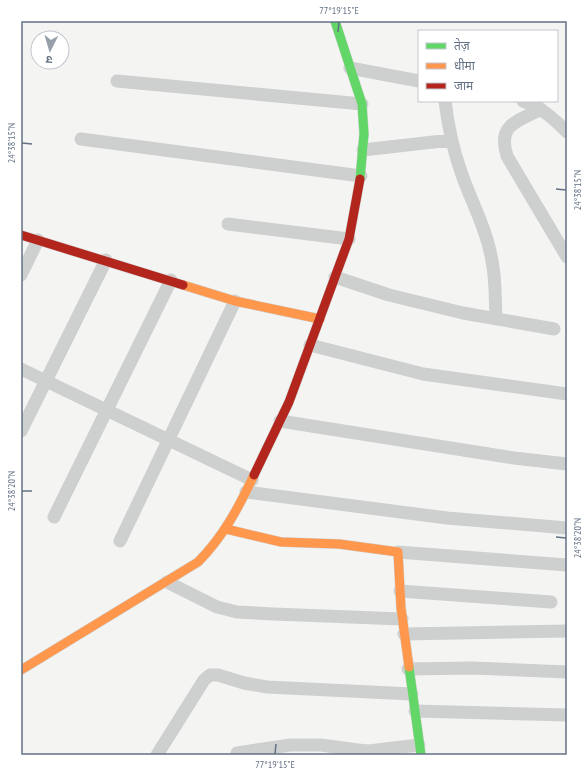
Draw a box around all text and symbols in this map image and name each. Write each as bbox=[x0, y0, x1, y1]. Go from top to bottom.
text: 77°19'15"E bbox=[319, 4, 359, 17]
north arrow bbox=[30, 30, 70, 70]
legend bbox=[418, 30, 558, 102]
text: तेज़ bbox=[454, 38, 471, 53]
text: उ bbox=[45, 53, 53, 67]
text: धीमा bbox=[454, 58, 476, 73]
text: जाम bbox=[454, 78, 474, 93]
text: 24°38'15"N bbox=[5, 123, 18, 163]
text: 24°38'15"N bbox=[571, 170, 584, 210]
text: 24°38'20"N bbox=[5, 471, 18, 511]
text: 24°38'20"N bbox=[571, 518, 584, 558]
text: 77°19'15"E bbox=[255, 758, 295, 771]

